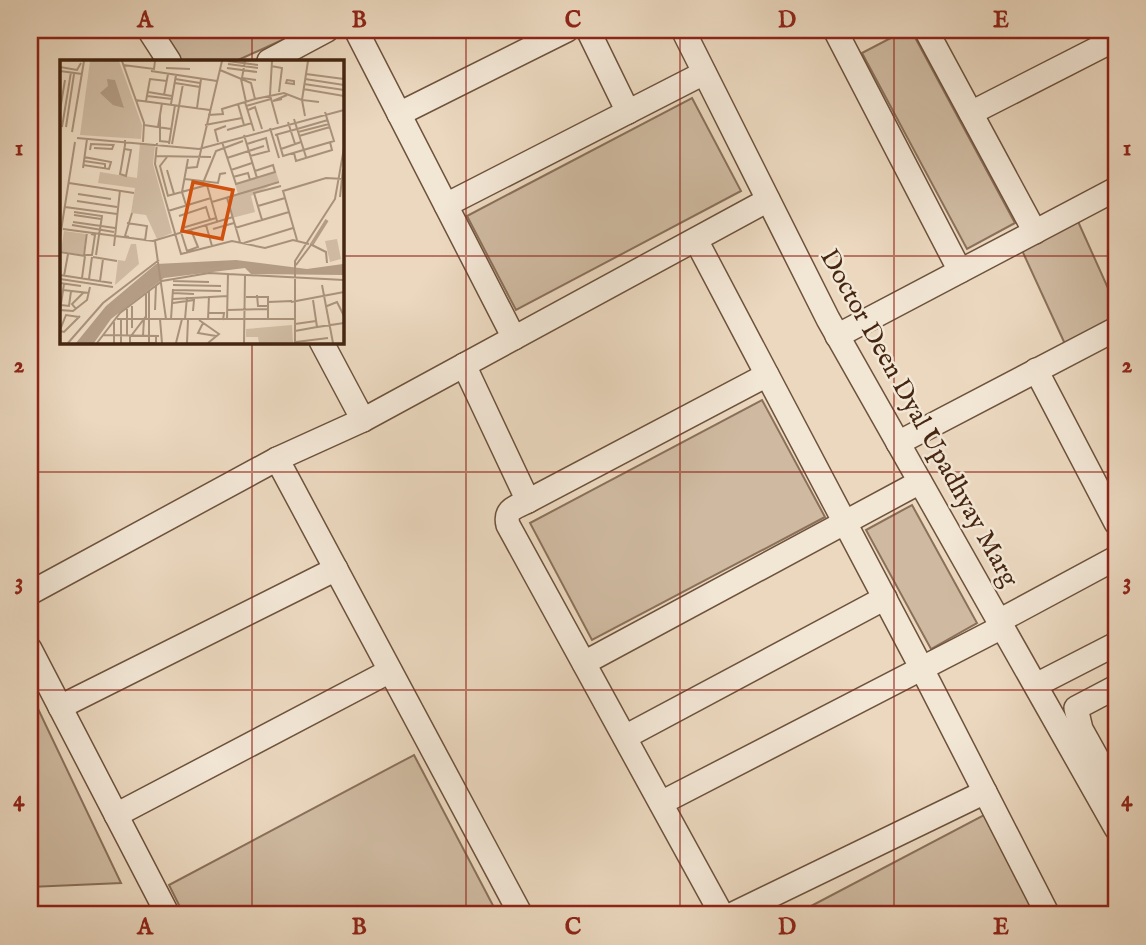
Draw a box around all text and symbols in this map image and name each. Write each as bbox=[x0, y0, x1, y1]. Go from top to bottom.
text: A bbox=[136, 6, 154, 35]
text: B bbox=[351, 6, 367, 35]
text: C bbox=[565, 6, 582, 35]
text: D bbox=[778, 6, 796, 35]
text: E bbox=[993, 6, 1009, 35]
inset map bbox=[60, 60, 343, 343]
text: 1 bbox=[15, 134, 23, 163]
text: 1 bbox=[1123, 134, 1131, 163]
street label: Doctor Deen Dyal Upadhyay Marg bbox=[812, 243, 1026, 594]
text: 2 bbox=[14, 351, 25, 380]
text: 2 bbox=[1122, 351, 1133, 380]
text: 3 bbox=[15, 568, 23, 597]
text: 3 bbox=[1123, 568, 1131, 597]
text: 4 bbox=[13, 785, 25, 814]
text: 4 bbox=[1121, 785, 1133, 814]
text: A bbox=[136, 913, 154, 942]
text: B bbox=[351, 913, 367, 942]
text: C bbox=[565, 913, 582, 942]
text: D bbox=[778, 913, 796, 942]
text: E bbox=[993, 913, 1009, 942]

